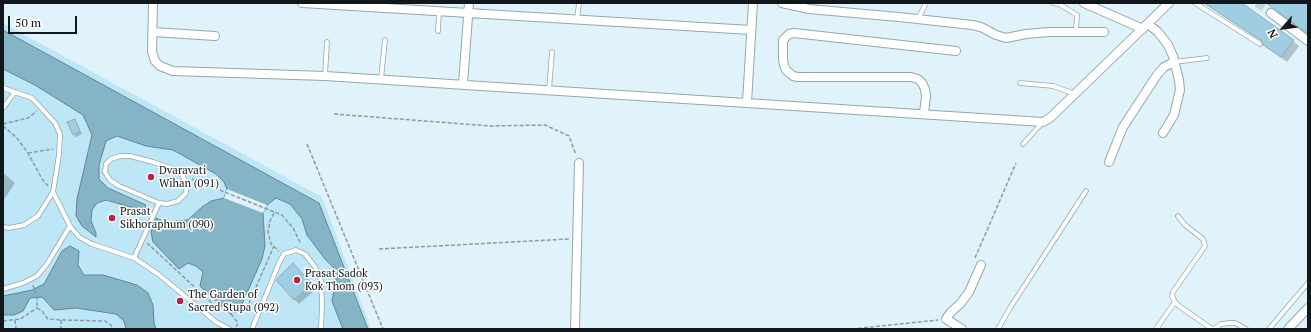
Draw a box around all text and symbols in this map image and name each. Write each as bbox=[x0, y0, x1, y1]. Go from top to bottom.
scale bar bbox=[10, 8, 79, 34]
north arrow bbox=[1263, 8, 1303, 48]
text: 50 m bbox=[15, 15, 41, 30]
text: N bbox=[1264, 27, 1281, 41]
place label: Dvaravati Wihan (091) bbox=[159, 164, 219, 190]
marker: Dvaravati Wihan (091) bbox=[146, 172, 156, 182]
place label: Prasat Sikhoraphum (090) bbox=[120, 205, 213, 231]
marker: Prasat Sikhoraphum (090) bbox=[107, 213, 117, 223]
place label: Prasat Sadok Kok Thom (093) bbox=[305, 267, 383, 293]
marker: Prasat Sadok Kok Thom (093) bbox=[292, 275, 302, 285]
place label: The Garden of Sacred Stupa (092) bbox=[188, 288, 279, 314]
marker: The Garden of Sacred Stupa (092) bbox=[175, 296, 185, 306]

